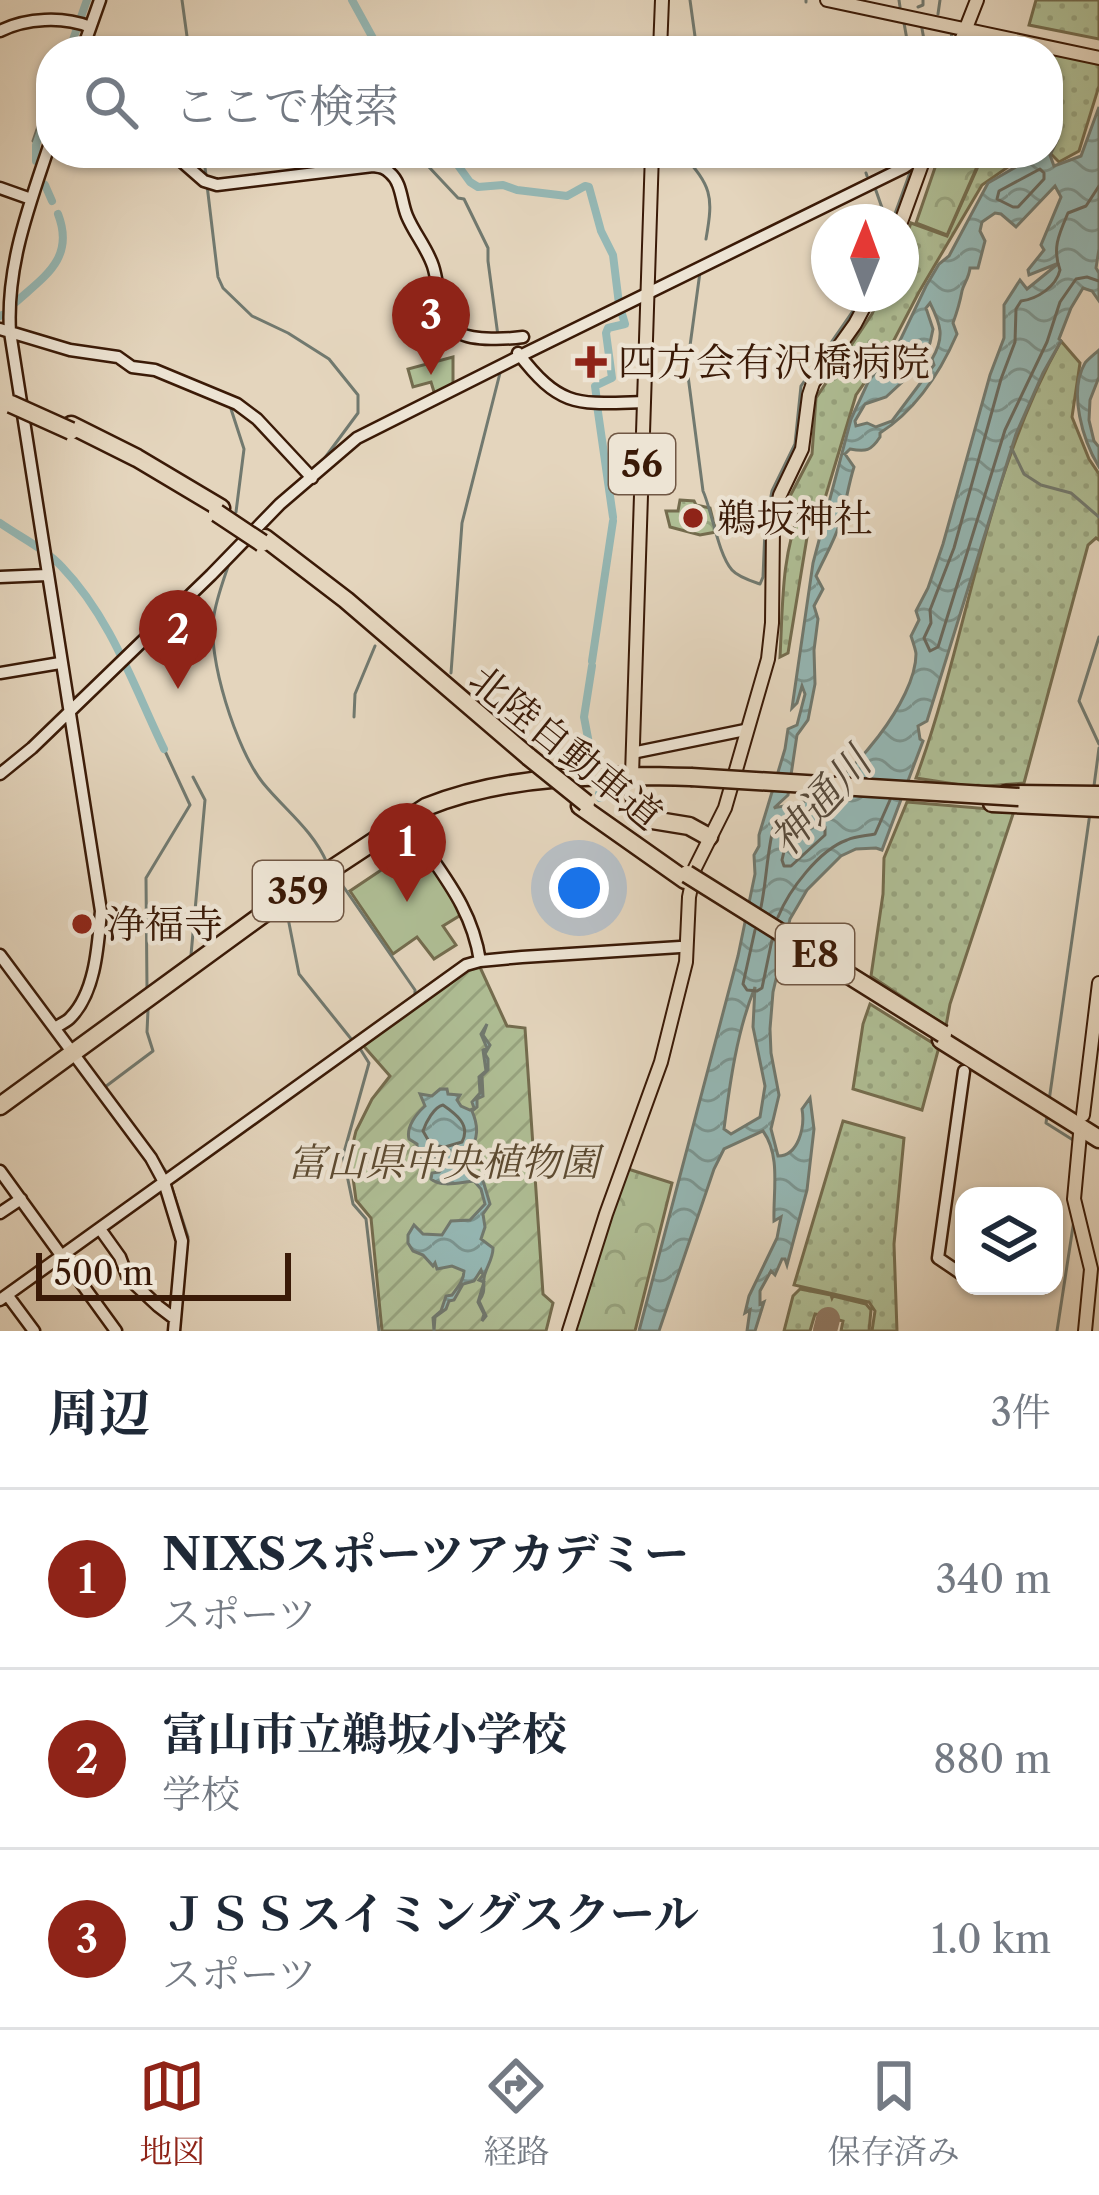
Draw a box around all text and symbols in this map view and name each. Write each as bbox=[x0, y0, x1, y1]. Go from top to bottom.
search box bbox=[36, 36, 1063, 168]
icon: search bbox=[78, 69, 144, 135]
text: ここで検索 bbox=[174, 78, 399, 134]
north arrow bbox=[811, 204, 919, 312]
pin: 3 bbox=[392, 276, 470, 375]
place label: 四方会有沢橋病院 bbox=[618, 338, 930, 386]
marker: 四方会有沢橋病院 bbox=[575, 346, 607, 378]
road number: 56 bbox=[609, 434, 675, 494]
place label: 鵜坂神社 bbox=[717, 494, 873, 542]
marker: 鵜坂神社 bbox=[680, 505, 706, 531]
pin: 2 bbox=[139, 590, 217, 689]
street label: 北陸自動車道 bbox=[460, 655, 672, 839]
water label: 神通川 bbox=[759, 734, 884, 865]
pin: 1 bbox=[368, 803, 446, 902]
your location bbox=[549, 858, 609, 918]
road number: 359 bbox=[253, 861, 343, 921]
place label: 浄福寺 bbox=[106, 900, 223, 948]
marker: 浄福寺 bbox=[69, 911, 95, 937]
road number: E8 bbox=[776, 924, 854, 984]
park label: 富山県中央植物園 bbox=[287, 1138, 605, 1186]
map controls bbox=[955, 1187, 1063, 1295]
button: layers bbox=[955, 1187, 1063, 1295]
scale bar bbox=[36, 1247, 291, 1300]
text: 500 m bbox=[54, 1253, 153, 1294]
text: 周辺 bbox=[48, 1382, 150, 1444]
text: 3件 bbox=[991, 1388, 1051, 1436]
text: NIXSスポーツアカデミー bbox=[162, 1526, 689, 1582]
text: 1 bbox=[78, 1555, 96, 1603]
text: 340 m bbox=[936, 1555, 1051, 1603]
text: スポーツ bbox=[162, 1590, 316, 1638]
text: 富山市立鵜坂小学校 bbox=[162, 1706, 567, 1762]
text: 2 bbox=[75, 1735, 99, 1783]
text: 880 m bbox=[933, 1735, 1051, 1783]
text: 学校 bbox=[162, 1770, 240, 1818]
text: ＪＳＳスイミングスクール bbox=[162, 1886, 699, 1942]
text: 3 bbox=[76, 1915, 98, 1963]
text: 1.0 km bbox=[931, 1915, 1051, 1963]
text: スポーツ bbox=[162, 1950, 316, 1998]
tab: 地図 bbox=[139, 2053, 205, 2172]
tab: 経路 bbox=[483, 2053, 549, 2172]
tab: 保存済み bbox=[828, 2053, 960, 2172]

